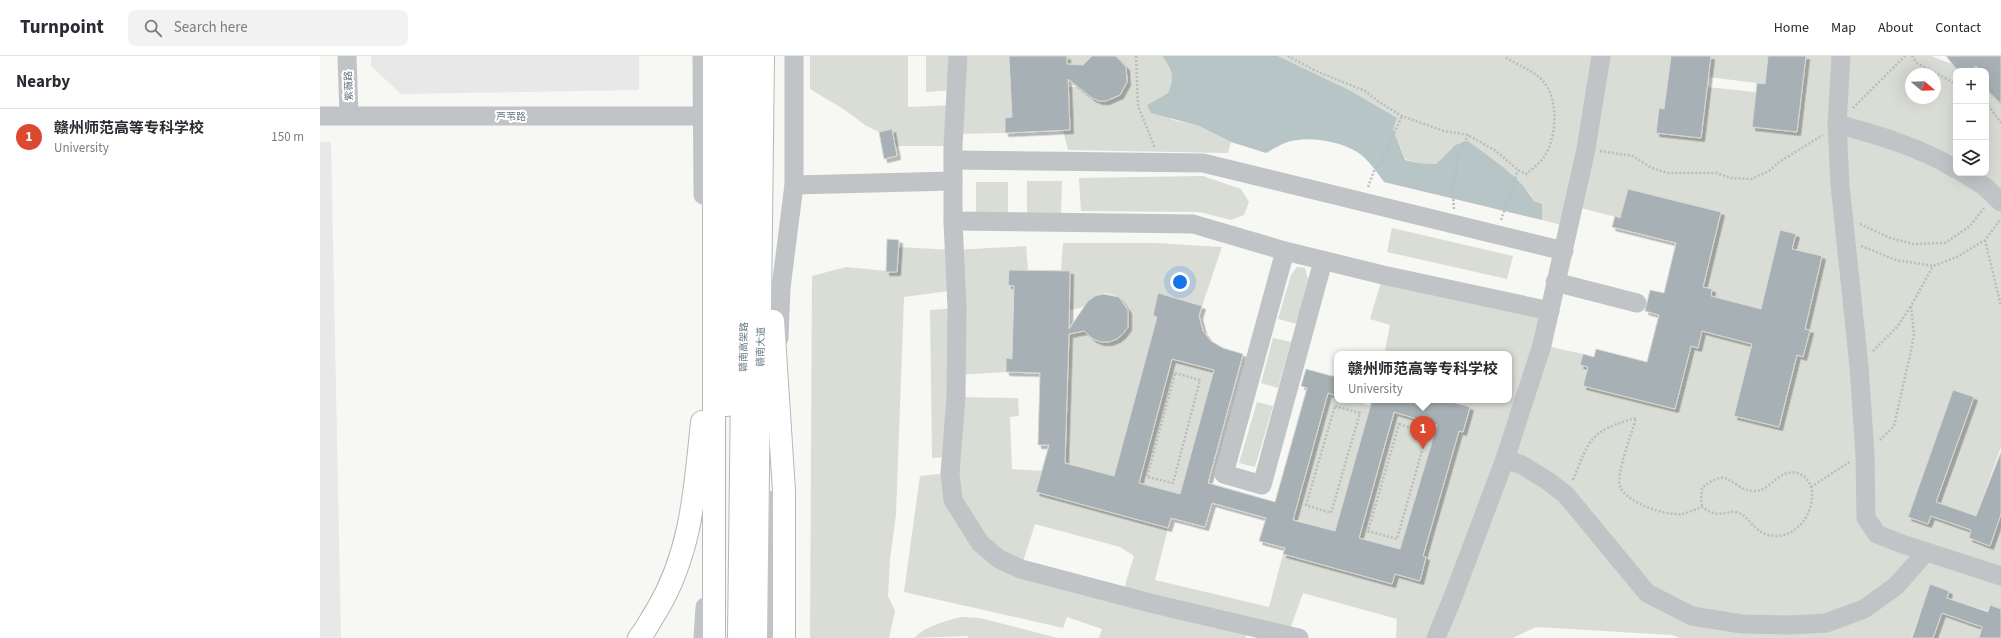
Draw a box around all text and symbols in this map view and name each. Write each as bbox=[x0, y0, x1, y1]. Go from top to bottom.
search box bbox=[128, 10, 408, 46]
text: Turnpoint bbox=[20, 14, 104, 41]
icon: search bbox=[142, 17, 164, 39]
text: Search here bbox=[174, 17, 248, 38]
text: Home bbox=[1774, 18, 1809, 38]
text: Map bbox=[1831, 18, 1856, 38]
text: About bbox=[1878, 18, 1913, 38]
text: Contact bbox=[1935, 18, 1981, 38]
north arrow bbox=[1905, 68, 1941, 104]
map controls bbox=[1953, 68, 1989, 176]
button: + bbox=[1953, 68, 1989, 104]
text: Nearby bbox=[16, 70, 70, 94]
street label: 紫薇路 bbox=[341, 71, 357, 101]
button: − bbox=[1953, 104, 1989, 140]
street label: 芦苇路 bbox=[496, 110, 526, 124]
text: 赣州师范高等专科学校 bbox=[54, 118, 204, 139]
text: 1 bbox=[26, 128, 32, 146]
text: 150 m bbox=[271, 128, 304, 146]
text: University bbox=[54, 139, 109, 157]
button: layers bbox=[1953, 140, 1989, 176]
your location bbox=[1170, 272, 1190, 292]
street label: 赣南高架路 bbox=[737, 322, 751, 372]
street label: 赣南大道 bbox=[754, 327, 768, 367]
popup bbox=[1334, 351, 1512, 403]
text: 赣州师范高等专科学校 bbox=[1348, 359, 1498, 380]
text: University bbox=[1348, 380, 1403, 398]
pin: 1 bbox=[1410, 416, 1436, 449]

